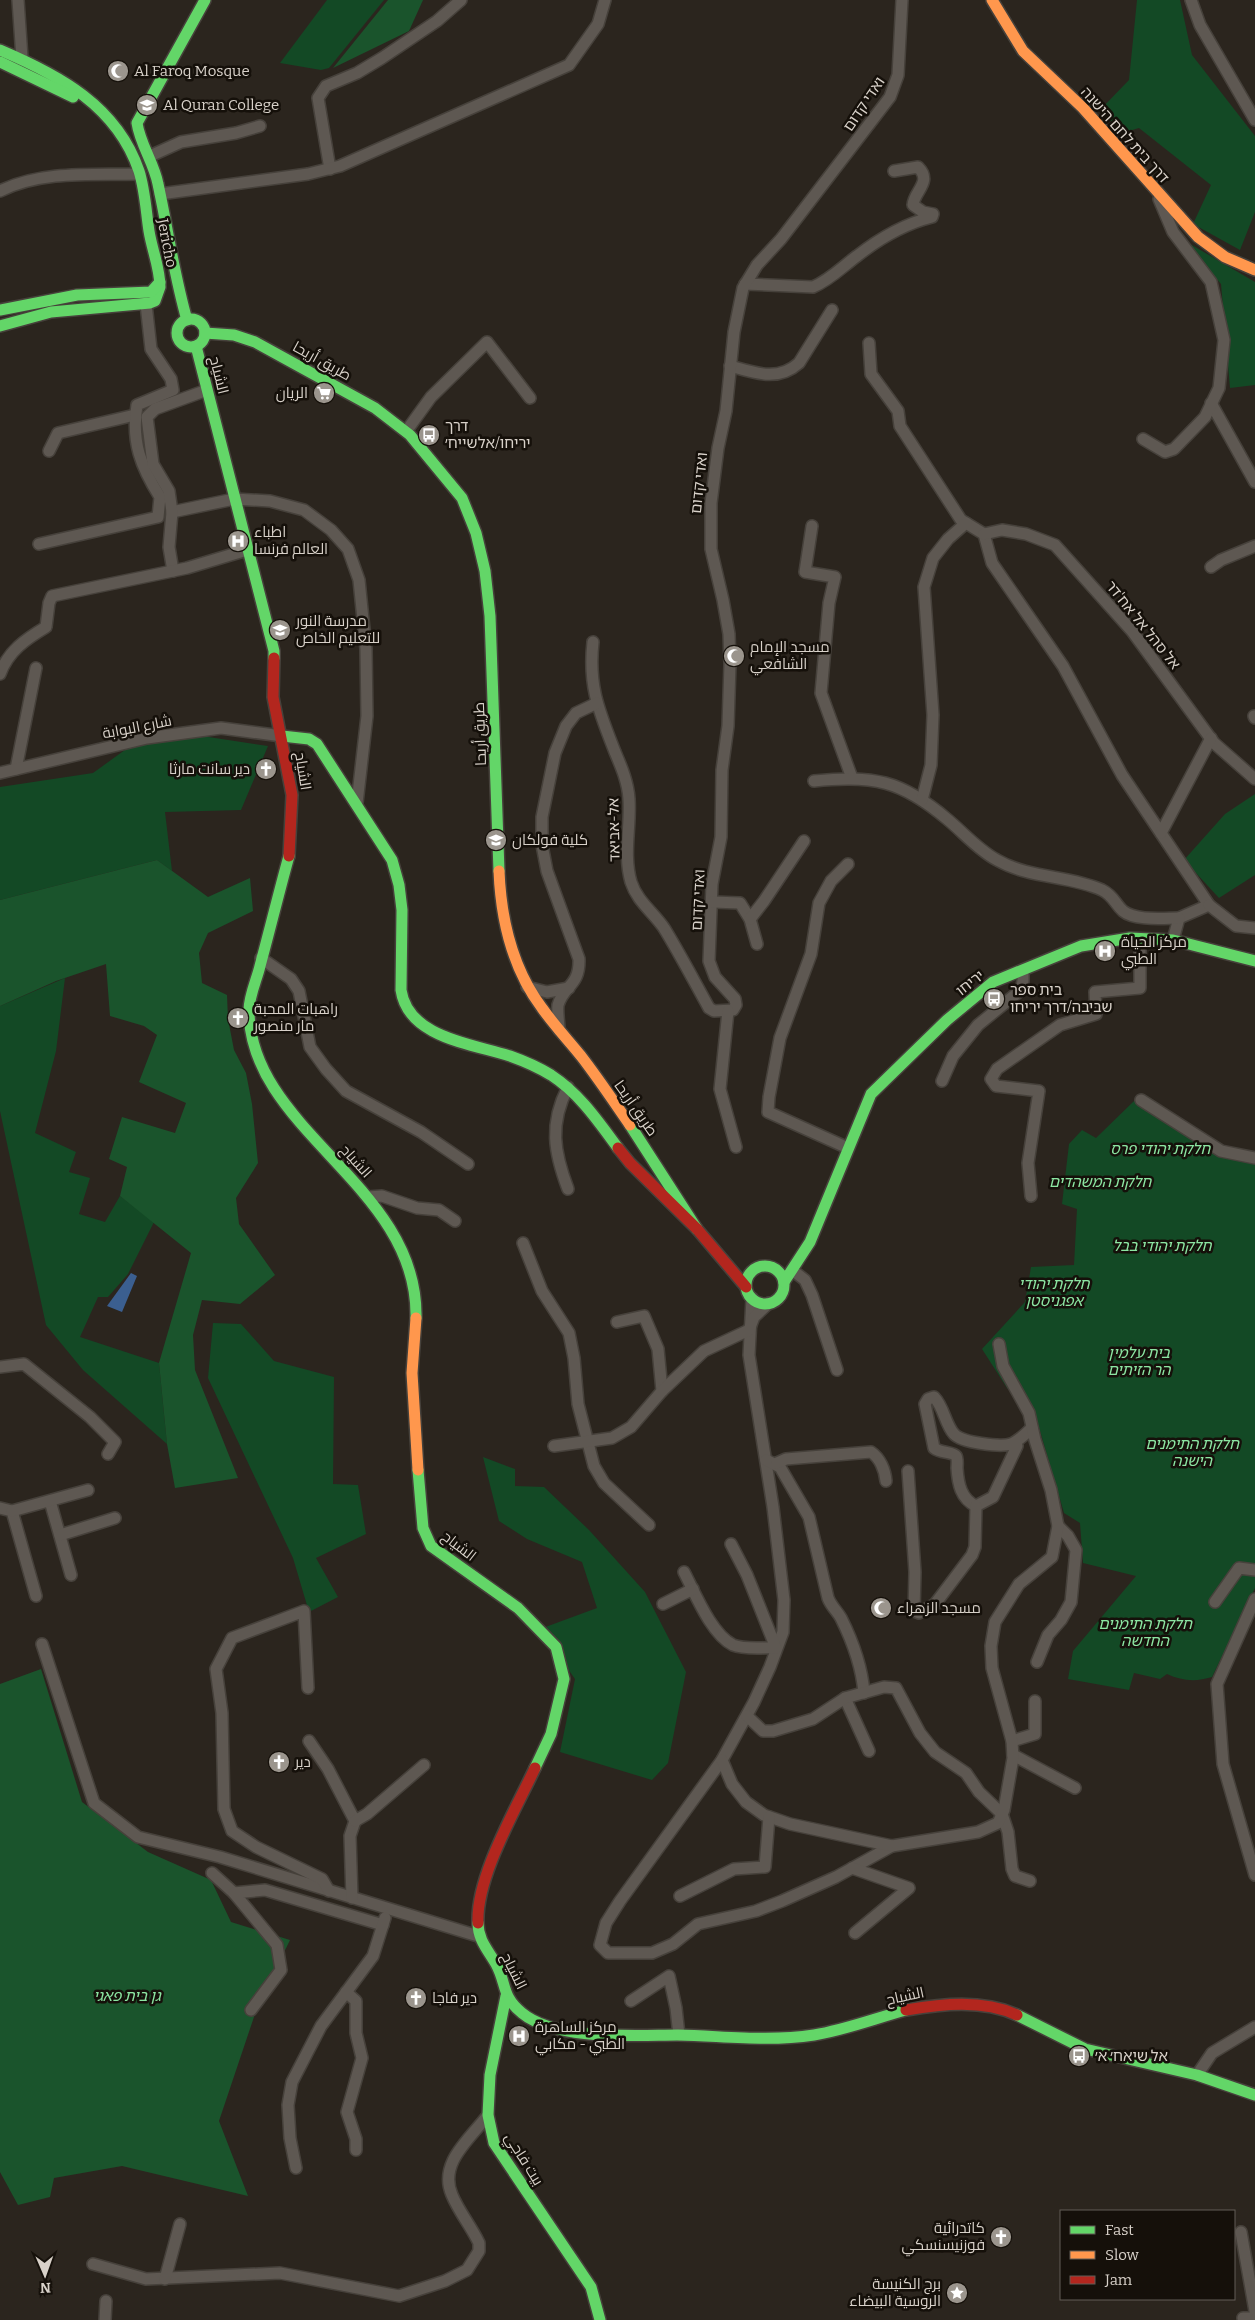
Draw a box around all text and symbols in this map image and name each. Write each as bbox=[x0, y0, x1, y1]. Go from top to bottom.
mosque icon: Al Faroq Mosque bbox=[106, 59, 130, 83]
place label: Al Faroq Mosque bbox=[134, 62, 250, 80]
street label: ואדי קדום bbox=[839, 73, 889, 135]
street label: דרך בית לחם הישנה bbox=[1077, 83, 1173, 187]
school or university icon: Al Quran College bbox=[135, 93, 159, 117]
place label: Al Quran College bbox=[163, 96, 279, 114]
street label: Jericho bbox=[153, 216, 181, 269]
street label: طريق أريحا bbox=[289, 337, 355, 385]
street label: الشياح bbox=[204, 354, 232, 396]
supermarket icon: الريان bbox=[312, 381, 336, 405]
place label: الريان bbox=[276, 384, 308, 403]
place label: דרך יריחו/אלשייח׳ bbox=[445, 417, 530, 452]
bus stop icon: דרך יריחו/אלשייח׳ bbox=[417, 423, 441, 447]
street label: ואדי קדום bbox=[687, 451, 711, 515]
place label: اطباء العالم فرنسا bbox=[254, 523, 328, 559]
hospital icon: اطباء العالم فرنسا bbox=[226, 529, 250, 553]
street label: אל סהל אל אח'דר bbox=[1102, 577, 1184, 673]
place label: مدرسة النور للتعليم الخاص bbox=[295, 612, 380, 648]
school or university icon: مدرسة النور للتعليم الخاص bbox=[268, 618, 292, 642]
place label: مسجد الإمام الشافعي bbox=[750, 638, 830, 676]
mosque icon: مسجد الإمام الشافعي bbox=[722, 644, 746, 668]
street label: طريق أريحا bbox=[469, 702, 491, 766]
street label: شارع البوابة bbox=[101, 711, 173, 744]
street label: الشياح bbox=[289, 751, 315, 792]
church icon: دير سانت مارثا bbox=[254, 757, 278, 781]
place label: دير سانت مارثا bbox=[169, 760, 250, 778]
street label: אל-אביאד bbox=[604, 798, 624, 862]
school or university icon: كلية فولكان bbox=[484, 828, 508, 852]
place label: كلية فولكان bbox=[512, 831, 588, 850]
street label: ואדי קדום bbox=[687, 869, 709, 931]
place label: مركز الحياة الطبي bbox=[1121, 933, 1187, 971]
hospital icon: مركز الحياة الطبي bbox=[1093, 939, 1117, 963]
street label: יריחו bbox=[952, 966, 988, 1000]
place label: בית ספר שביבה/דרך יריחו bbox=[1010, 981, 1112, 1016]
bus stop icon: בית ספר שביבה/דרך יריחו bbox=[982, 987, 1006, 1011]
place label: راهبات المحبة مار منصور bbox=[253, 1000, 338, 1035]
church icon: راهبات المحبة مار منصور bbox=[226, 1006, 250, 1030]
street label: طريق أريحا bbox=[609, 1076, 663, 1140]
park label: חלקת יהודי פרס bbox=[1110, 1140, 1211, 1158]
street label: الشياح bbox=[335, 1141, 376, 1183]
park label: חלקת המשהדים bbox=[1049, 1173, 1152, 1191]
park label: חלקת יהודי בבל bbox=[1113, 1237, 1212, 1255]
park label: חלקת יהודי אפגניסטן bbox=[1019, 1275, 1091, 1310]
park label: בית עלמין הר הזיתים bbox=[1108, 1344, 1172, 1379]
park label: חלקת התימנים הישנה bbox=[1145, 1435, 1240, 1470]
street label: الشياح bbox=[437, 1527, 480, 1567]
mosque icon: مسجد الزهراء bbox=[869, 1596, 893, 1620]
place label: مسجد الزهراء bbox=[897, 1599, 981, 1617]
park label: חלקת התימנים החדשה bbox=[1098, 1615, 1193, 1650]
church icon: دير bbox=[267, 1750, 291, 1774]
place label: دير bbox=[294, 1753, 311, 1771]
street label: الشياح bbox=[496, 1950, 531, 1993]
street label: الشياح bbox=[884, 1983, 926, 2011]
church icon: دير فاجا bbox=[404, 1986, 428, 2010]
park label: גן בית פאגי bbox=[93, 1987, 162, 2005]
place label: دير فاجا bbox=[432, 1989, 477, 2007]
place label: مركز الساهرة الطبي - مكابي bbox=[535, 2018, 625, 2056]
hospital icon: مركز الساهرة الطبي - مكابي bbox=[507, 2024, 531, 2048]
bus stop icon: אל שיאח׳ א׳ bbox=[1067, 2044, 1091, 2068]
place label: אל שיאח׳ א׳ bbox=[1095, 2047, 1168, 2065]
street label: بيت فاجي bbox=[498, 2129, 547, 2190]
legend bbox=[1060, 2210, 1235, 2300]
place label: كاتدرائية فوزنيسنسكي bbox=[902, 2219, 985, 2257]
text: Fast bbox=[1105, 2221, 1134, 2239]
church icon: كاتدرائية فوزنيسنسكي bbox=[989, 2225, 1013, 2249]
text: Slow bbox=[1105, 2246, 1140, 2264]
north arrow bbox=[20, 2250, 70, 2300]
text: Jam bbox=[1104, 2271, 1133, 2289]
place label: برج الكنيسة الروسية البيضاء bbox=[849, 2275, 941, 2310]
text: N bbox=[40, 2279, 51, 2296]
place icon: برج الكنيسة الروسية البيضاء bbox=[945, 2281, 969, 2305]

